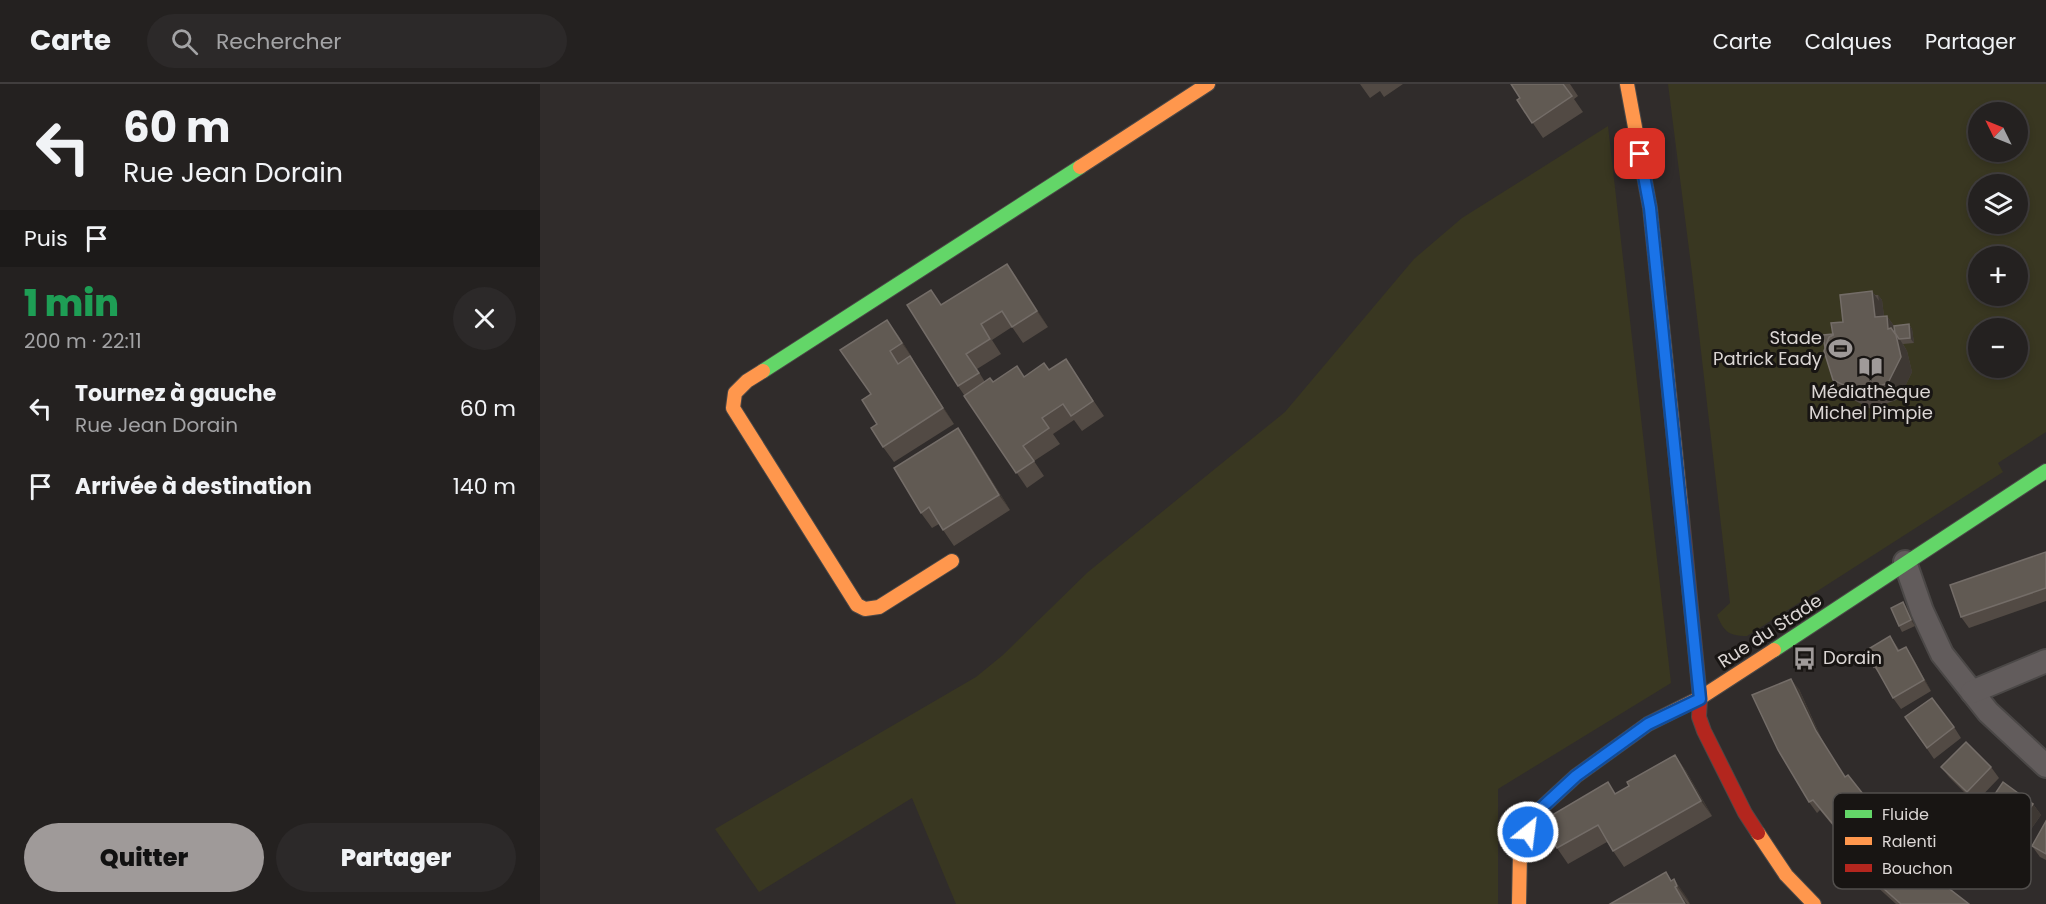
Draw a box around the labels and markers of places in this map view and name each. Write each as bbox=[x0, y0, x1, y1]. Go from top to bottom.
pin bbox=[1614, 128, 1665, 179]
place label: Stade Patrick Eady bbox=[1713, 325, 1822, 371]
sports icon: Stade Patrick Eady bbox=[1827, 335, 1853, 361]
library icon: Médiathèque Michel Pimpie bbox=[1858, 353, 1884, 379]
place label: Médiathèque Michel Pimpie bbox=[1809, 379, 1933, 425]
bus stop icon: Dorain bbox=[1792, 645, 1818, 671]
place label: Dorain bbox=[1823, 645, 1882, 670]

